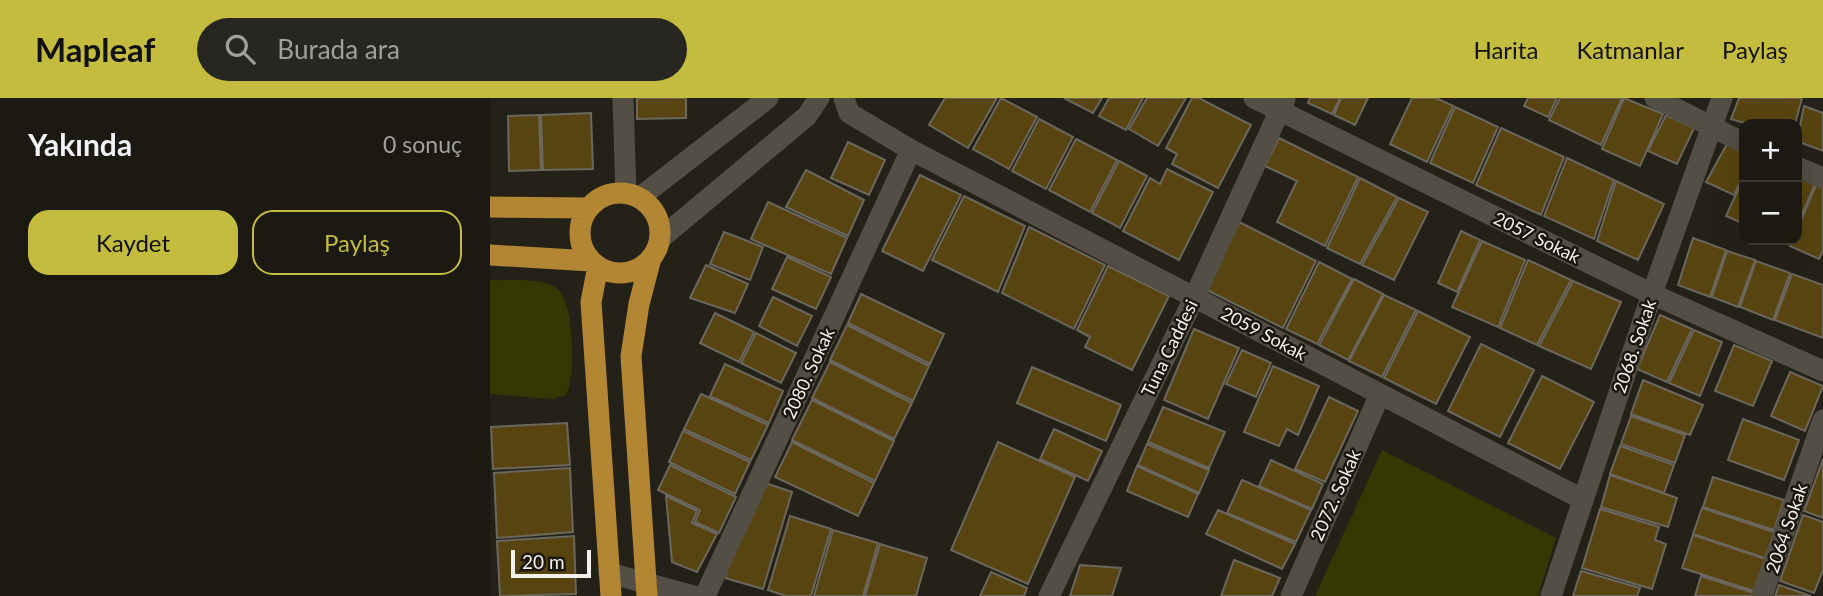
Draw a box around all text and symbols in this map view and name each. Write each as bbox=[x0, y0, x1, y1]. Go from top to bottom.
search box bbox=[197, 18, 687, 81]
text: Mapleaf bbox=[35, 29, 155, 69]
icon: search bbox=[221, 30, 259, 68]
text: Burada ara bbox=[277, 33, 400, 65]
text: Harita bbox=[1473, 35, 1538, 64]
text: Katmanlar bbox=[1576, 35, 1684, 64]
text: Paylaş bbox=[1722, 35, 1788, 64]
map controls bbox=[1739, 119, 1802, 245]
button: + bbox=[1739, 119, 1802, 182]
text: Yakında bbox=[28, 126, 132, 162]
text: 0 sonuç bbox=[383, 130, 462, 158]
button: − bbox=[1739, 182, 1802, 245]
street label: 2057 Sokak bbox=[1490, 207, 1585, 268]
button: Kaydet bbox=[28, 210, 238, 275]
button: Paylaş bbox=[252, 210, 462, 275]
street label: 2068. Sokak bbox=[1608, 295, 1661, 396]
street label: Tuna Caddesi bbox=[1136, 296, 1202, 400]
street label: 2059 Sokak bbox=[1218, 301, 1311, 365]
street label: 2080. Sokak bbox=[777, 323, 839, 422]
street label: 2072. Sokak bbox=[1305, 445, 1365, 544]
street label: 2064 Sokak bbox=[1760, 479, 1812, 576]
scale bar bbox=[511, 547, 592, 579]
text: 20 m bbox=[522, 550, 565, 573]

